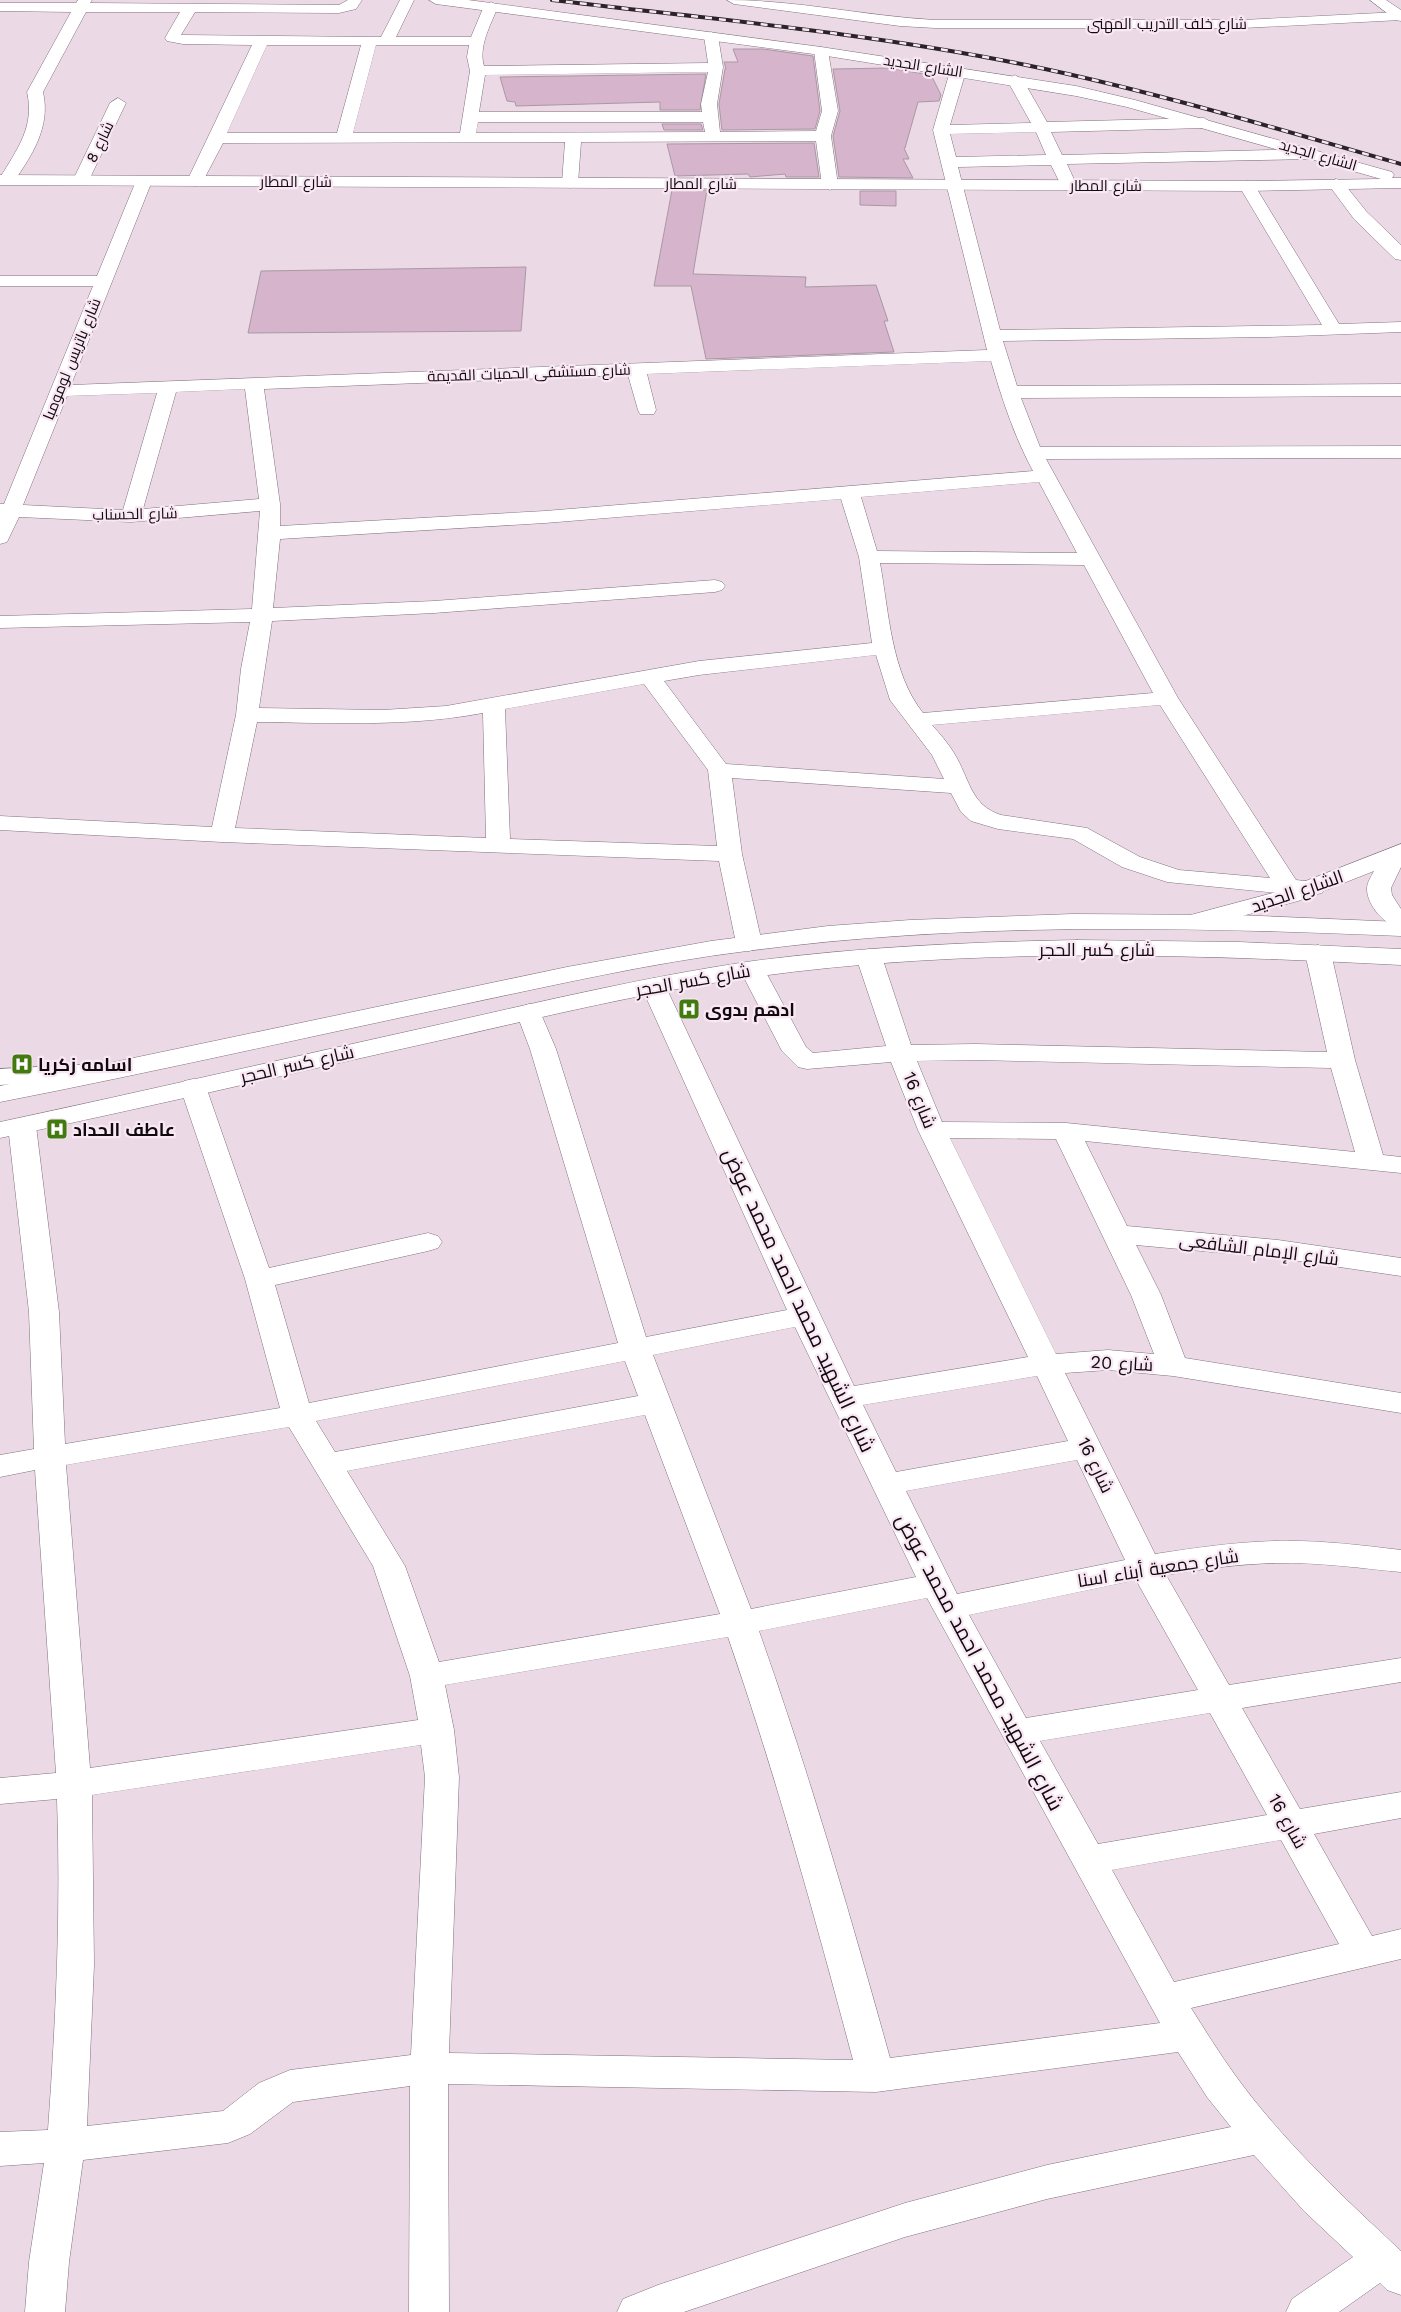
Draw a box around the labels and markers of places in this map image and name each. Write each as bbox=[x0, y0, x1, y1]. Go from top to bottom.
hospital icon: ادهم بدوى bbox=[677, 997, 701, 1021]
place label: ادهم بدوى bbox=[705, 999, 795, 1022]
hospital icon: اسامه زكريا bbox=[10, 1052, 34, 1076]
place label: اسامه زكريا bbox=[38, 1054, 132, 1076]
hospital icon: عاطف الحداد bbox=[45, 1117, 69, 1141]
place label: عاطف الحداد bbox=[73, 1119, 175, 1140]

